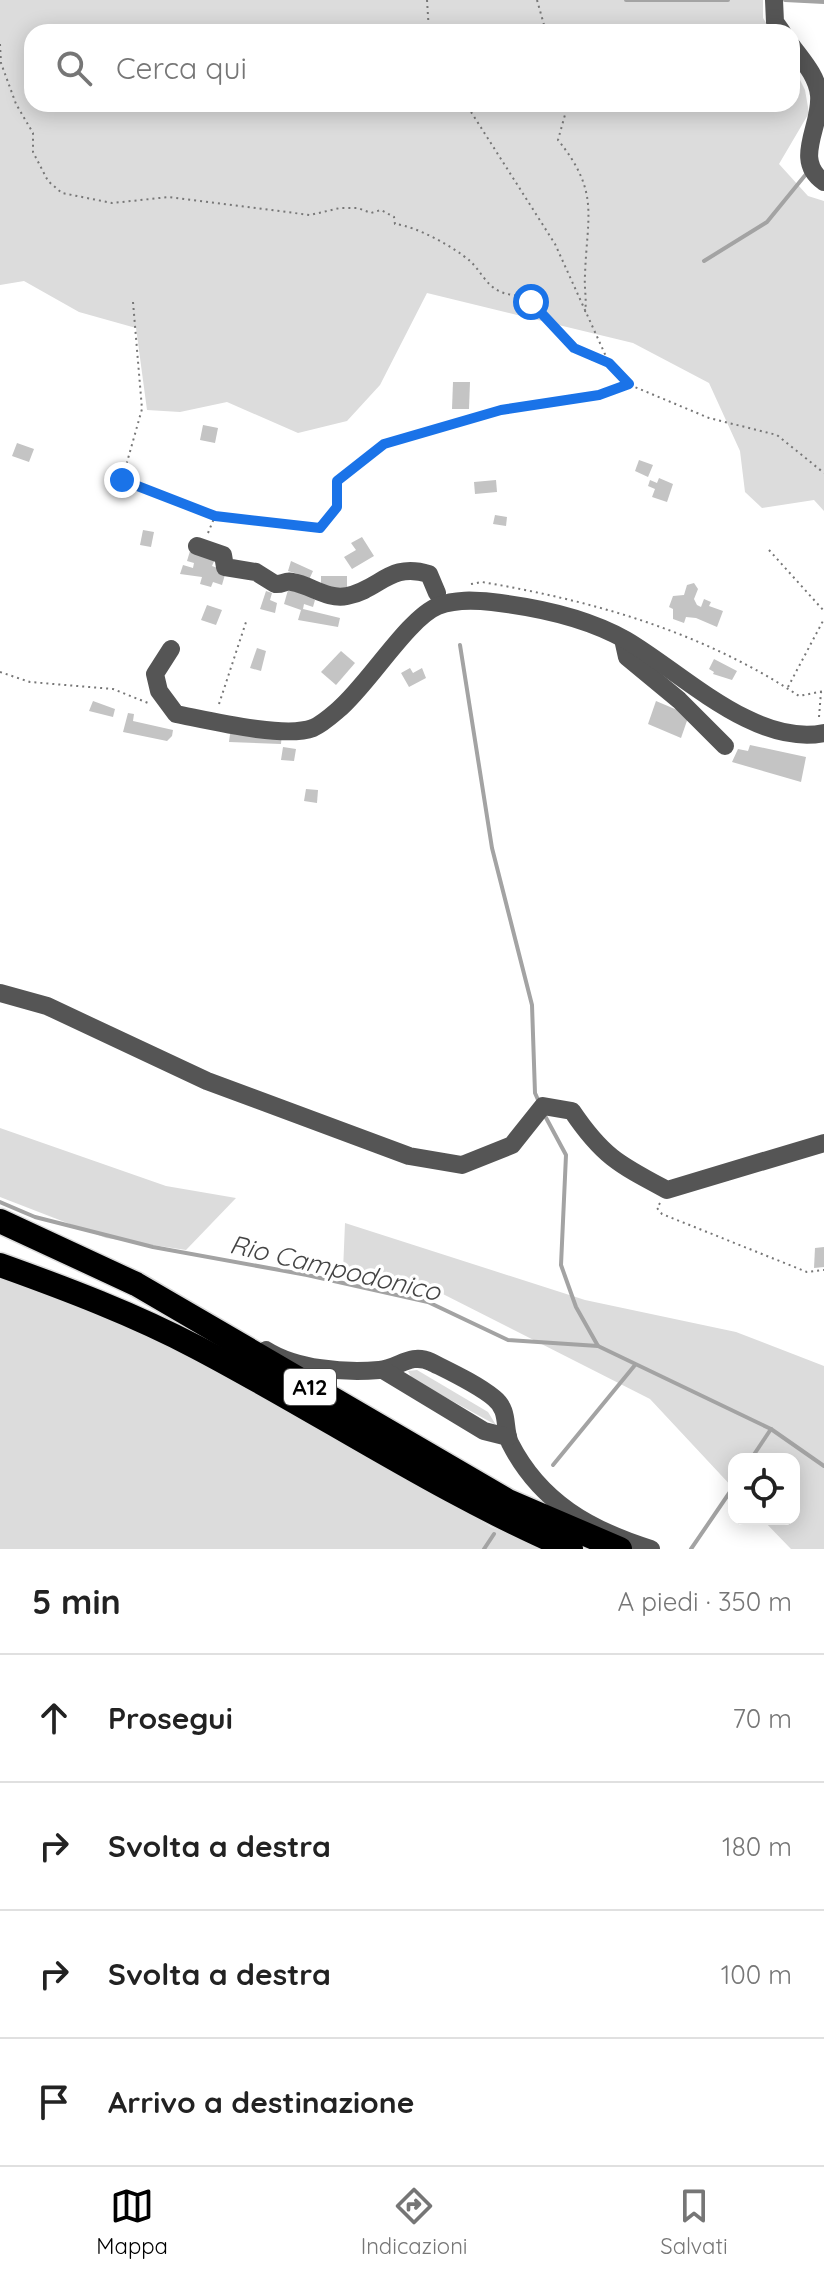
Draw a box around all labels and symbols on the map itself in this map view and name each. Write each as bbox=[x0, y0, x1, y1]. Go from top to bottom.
route start bbox=[513, 284, 549, 320]
route end bbox=[104, 462, 140, 498]
water label: Rio Campodonico bbox=[227, 1227, 445, 1308]
road number: A12 bbox=[284, 1369, 336, 1405]

